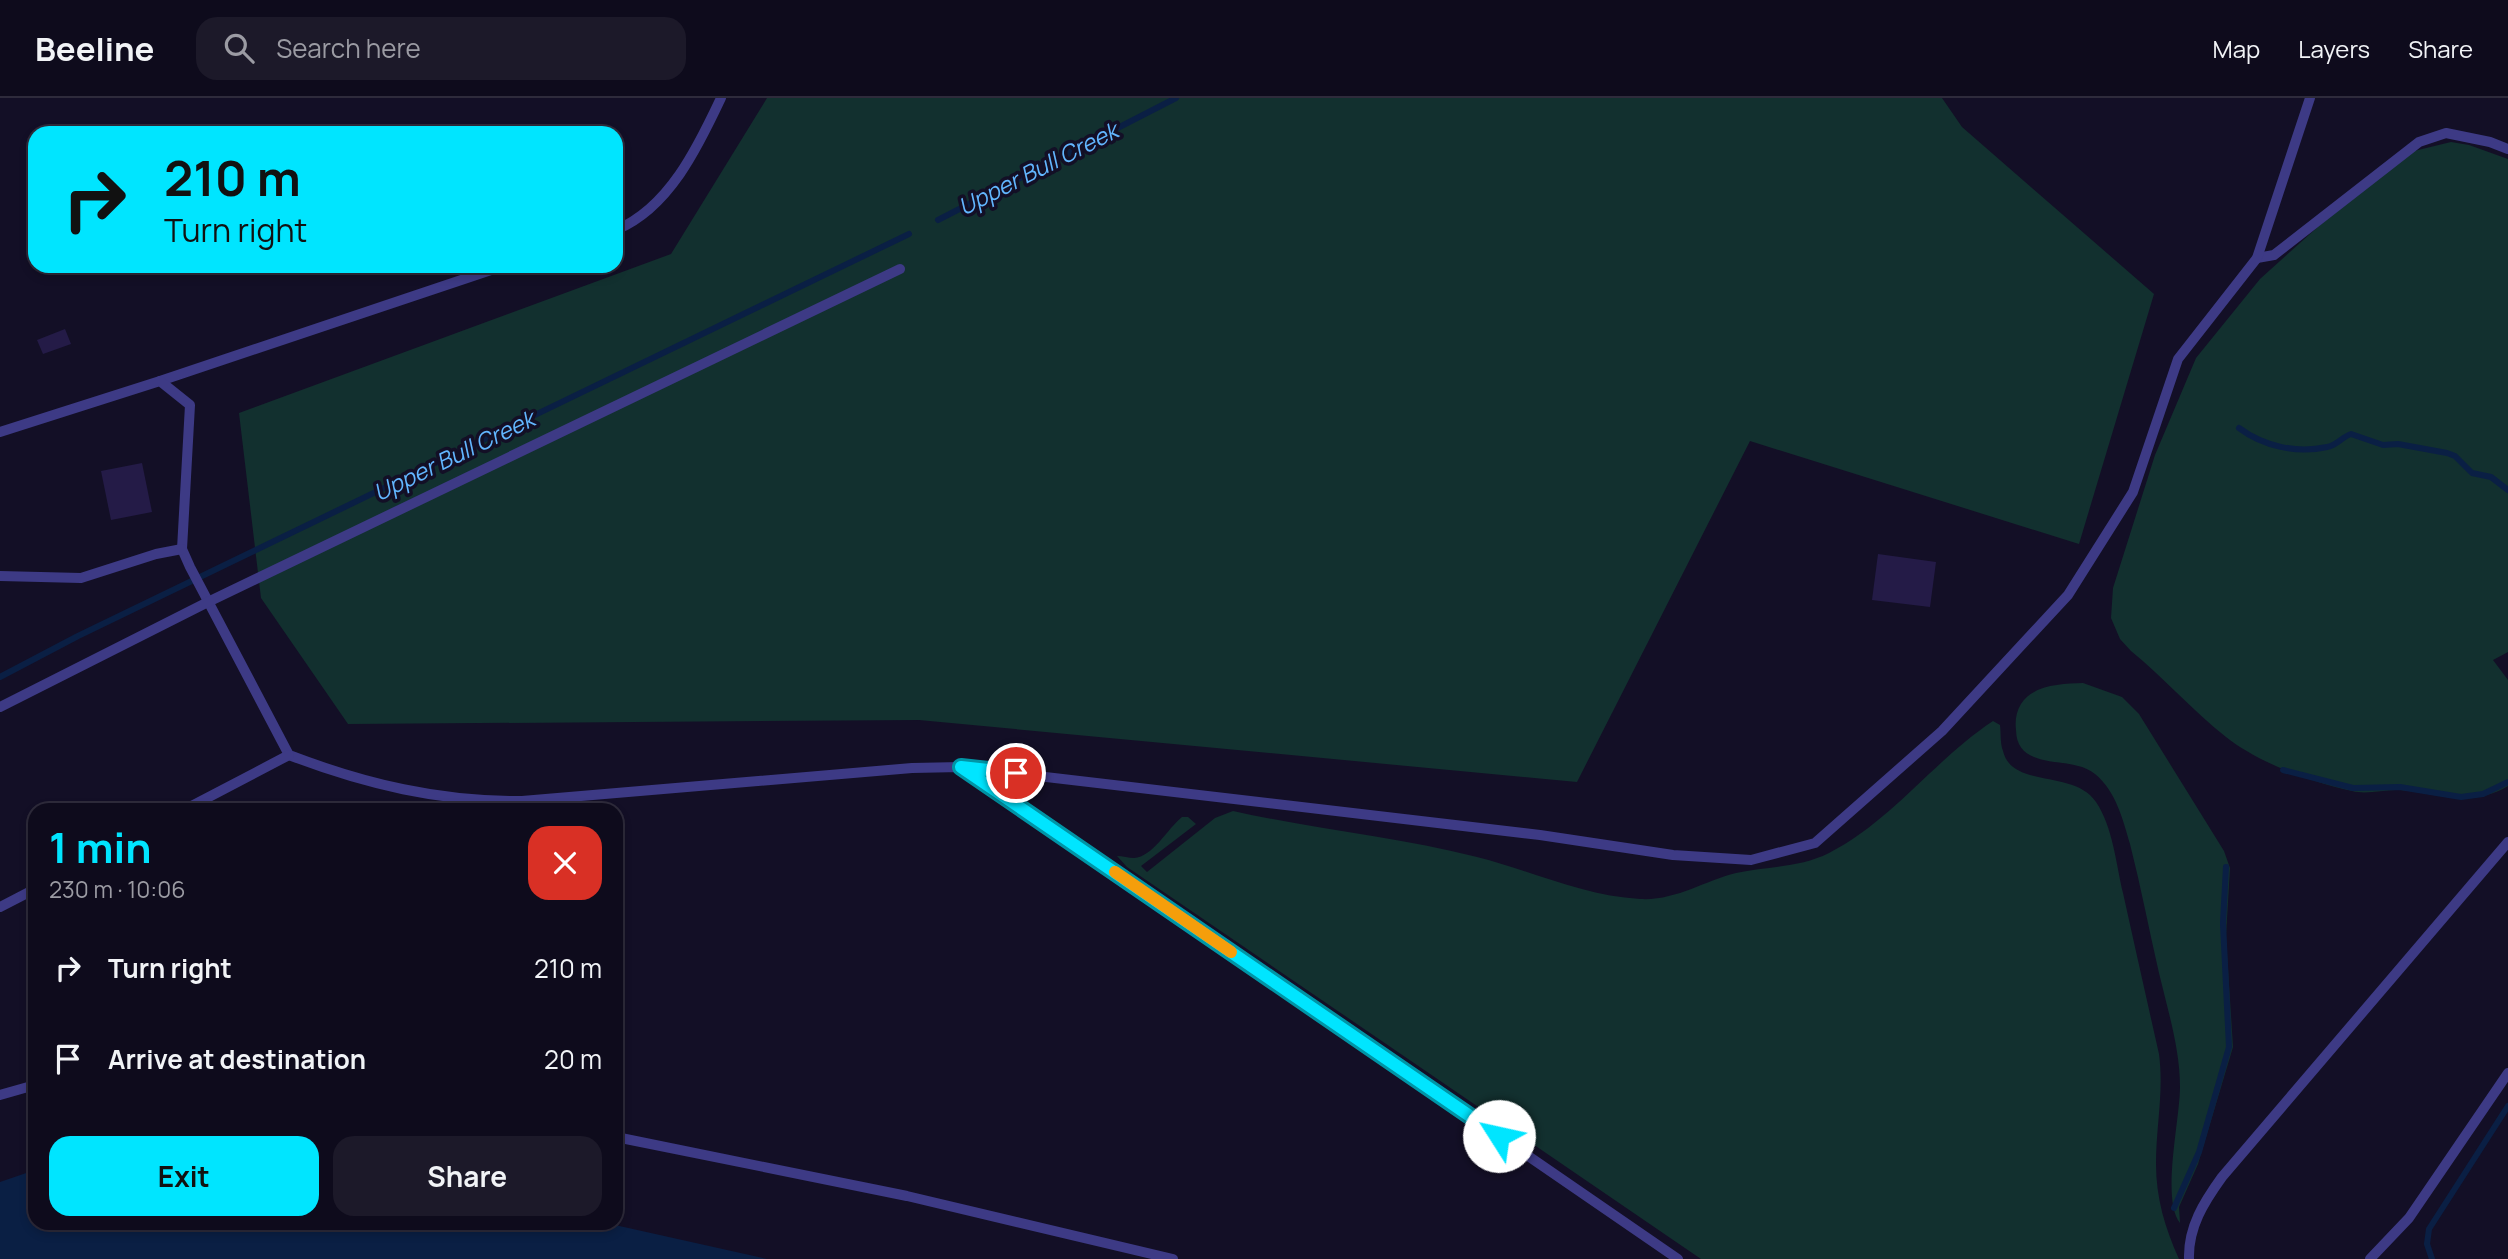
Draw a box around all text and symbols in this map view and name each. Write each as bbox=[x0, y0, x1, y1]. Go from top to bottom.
search box bbox=[196, 17, 686, 80]
text: Beeline bbox=[35, 26, 154, 71]
icon: search bbox=[220, 29, 258, 67]
text: Search here bbox=[276, 30, 421, 66]
text: Map bbox=[2213, 32, 2260, 65]
text: Layers bbox=[2298, 32, 2370, 65]
text: Share bbox=[2408, 32, 2473, 65]
water label: Upper Bull Creek bbox=[952, 112, 1126, 222]
text: 210 m bbox=[164, 144, 301, 211]
icon: right bbox=[49, 154, 140, 245]
text: Turn right bbox=[164, 208, 307, 252]
water label: Upper Bull Creek bbox=[368, 401, 543, 508]
pin bbox=[986, 743, 1046, 803]
icon: arrive bbox=[997, 754, 1035, 792]
text: 1 min bbox=[49, 818, 152, 876]
button: close bbox=[528, 826, 602, 900]
text: 230 m · 10:06 bbox=[49, 873, 186, 905]
icon: right bbox=[49, 949, 87, 987]
text: Turn right bbox=[108, 950, 232, 986]
text: 210 m bbox=[534, 950, 602, 986]
icon: arrive bbox=[49, 1040, 87, 1078]
text: Arrive at destination bbox=[108, 1041, 366, 1077]
text: 20 m bbox=[544, 1041, 602, 1077]
position arrow bbox=[1462, 1099, 1536, 1173]
button: Exit bbox=[49, 1136, 319, 1216]
button: Share bbox=[333, 1136, 602, 1216]

